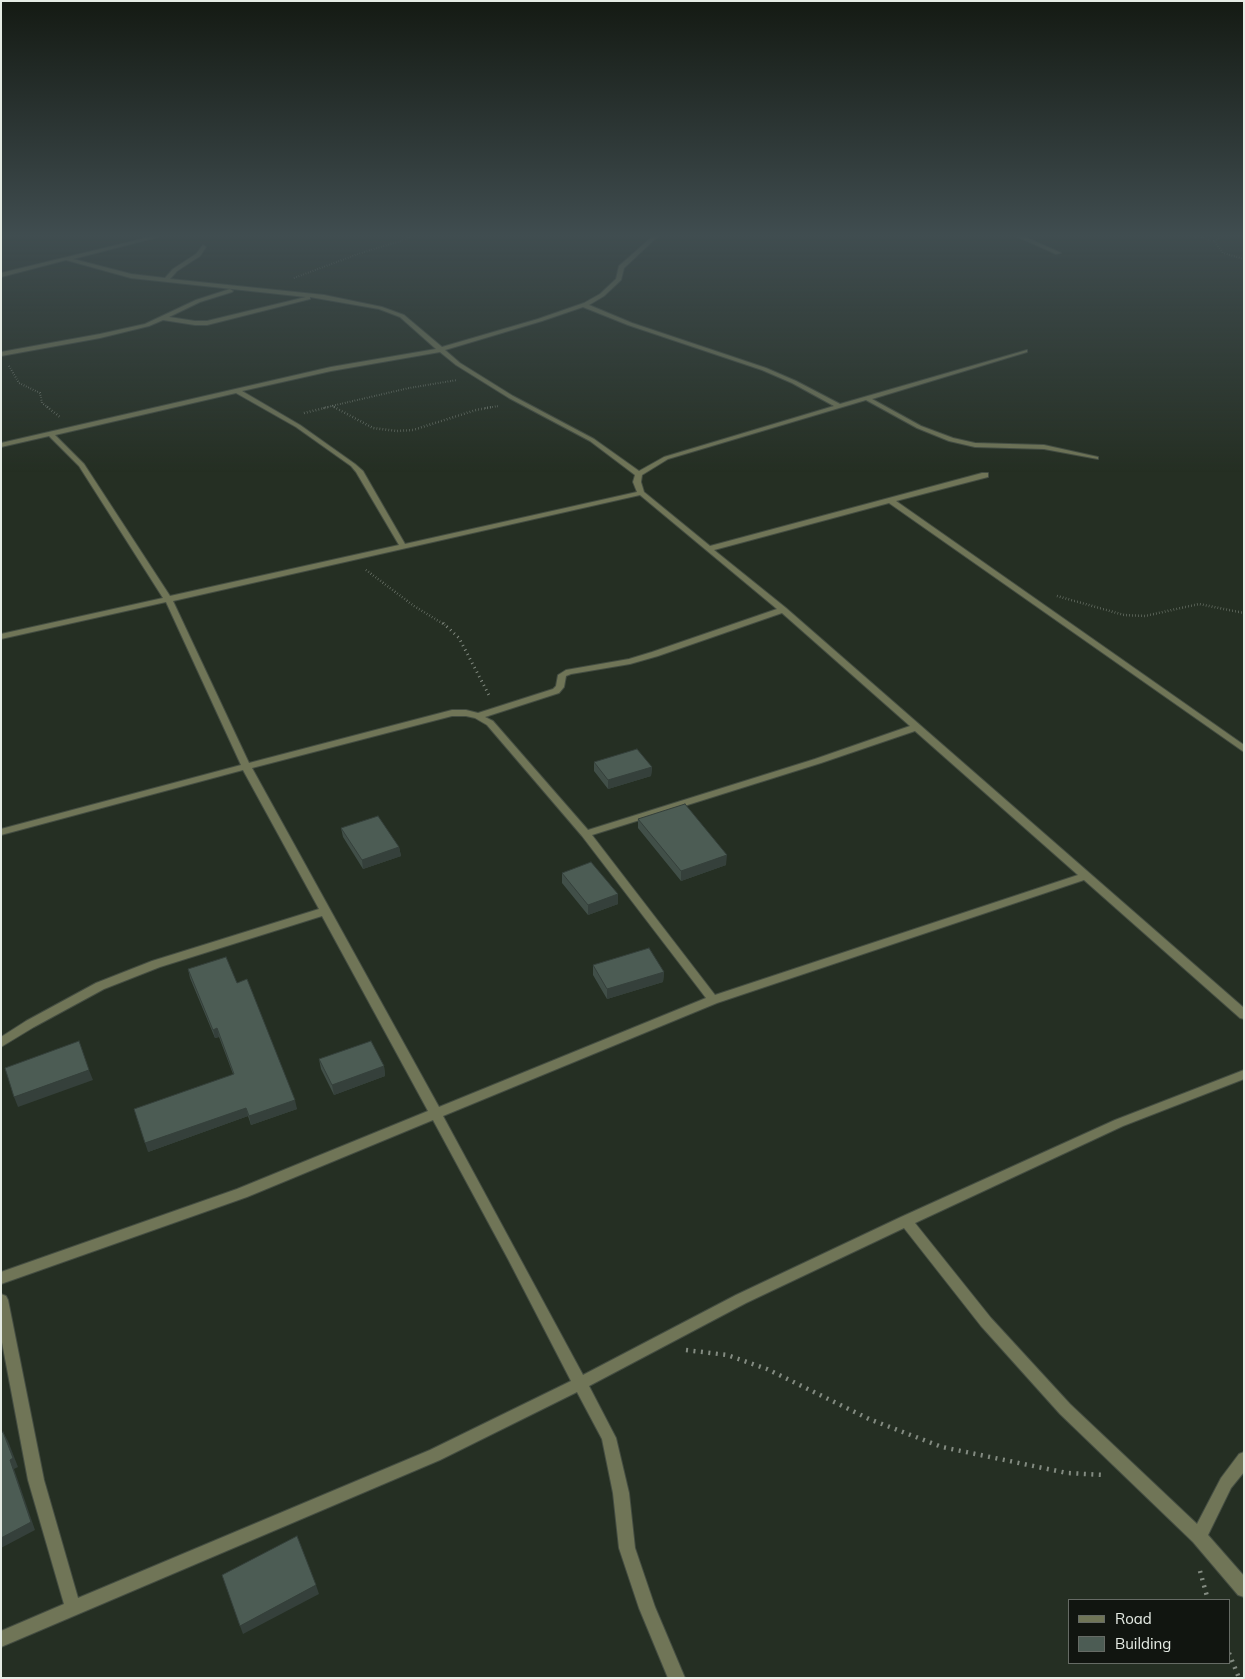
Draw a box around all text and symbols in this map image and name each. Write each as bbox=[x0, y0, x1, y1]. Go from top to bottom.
legend bbox=[1068, 1599, 1230, 1664]
text: Road bbox=[1115, 1609, 1152, 1628]
text: Building bbox=[1115, 1634, 1171, 1653]

